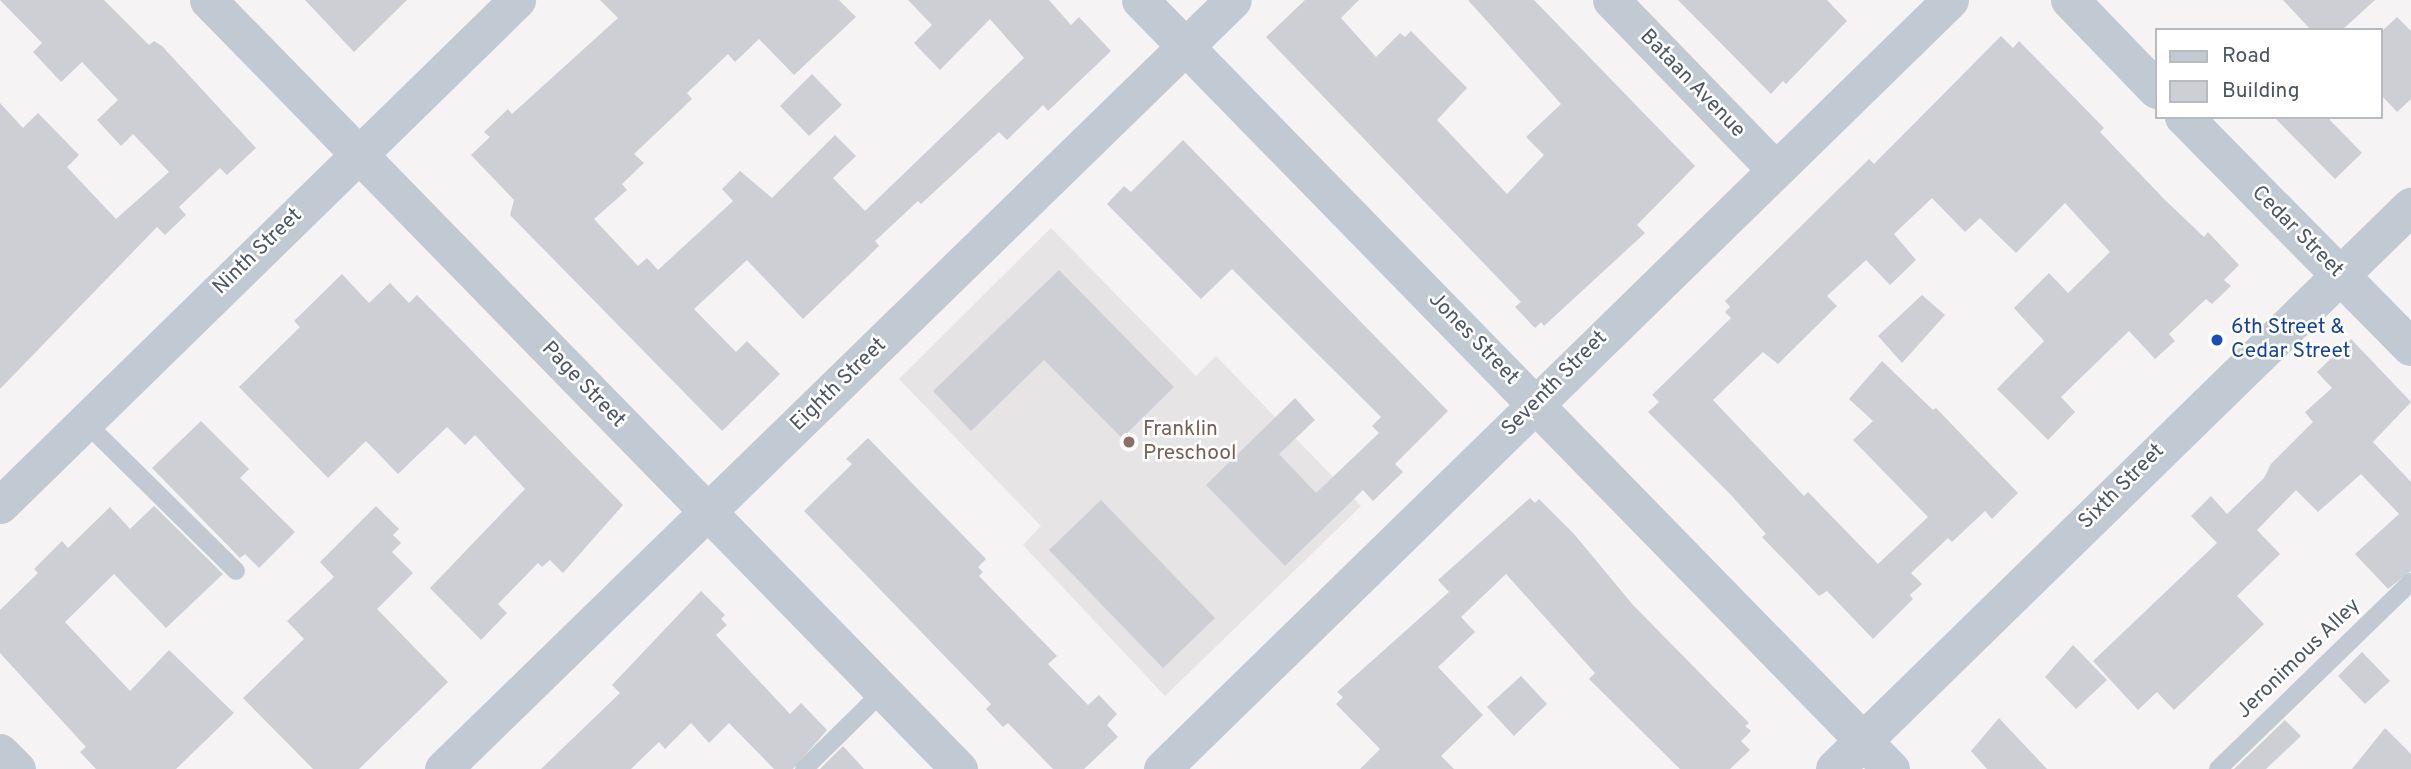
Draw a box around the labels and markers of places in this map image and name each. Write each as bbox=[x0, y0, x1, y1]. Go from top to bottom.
place label: 6th Street & Cedar Street bbox=[2231, 315, 2350, 365]
marker: 6th Street & Cedar Street bbox=[2209, 332, 2225, 348]
place label: Franklin Preschool bbox=[1143, 417, 1237, 467]
marker: Franklin Preschool bbox=[1121, 434, 1137, 450]

